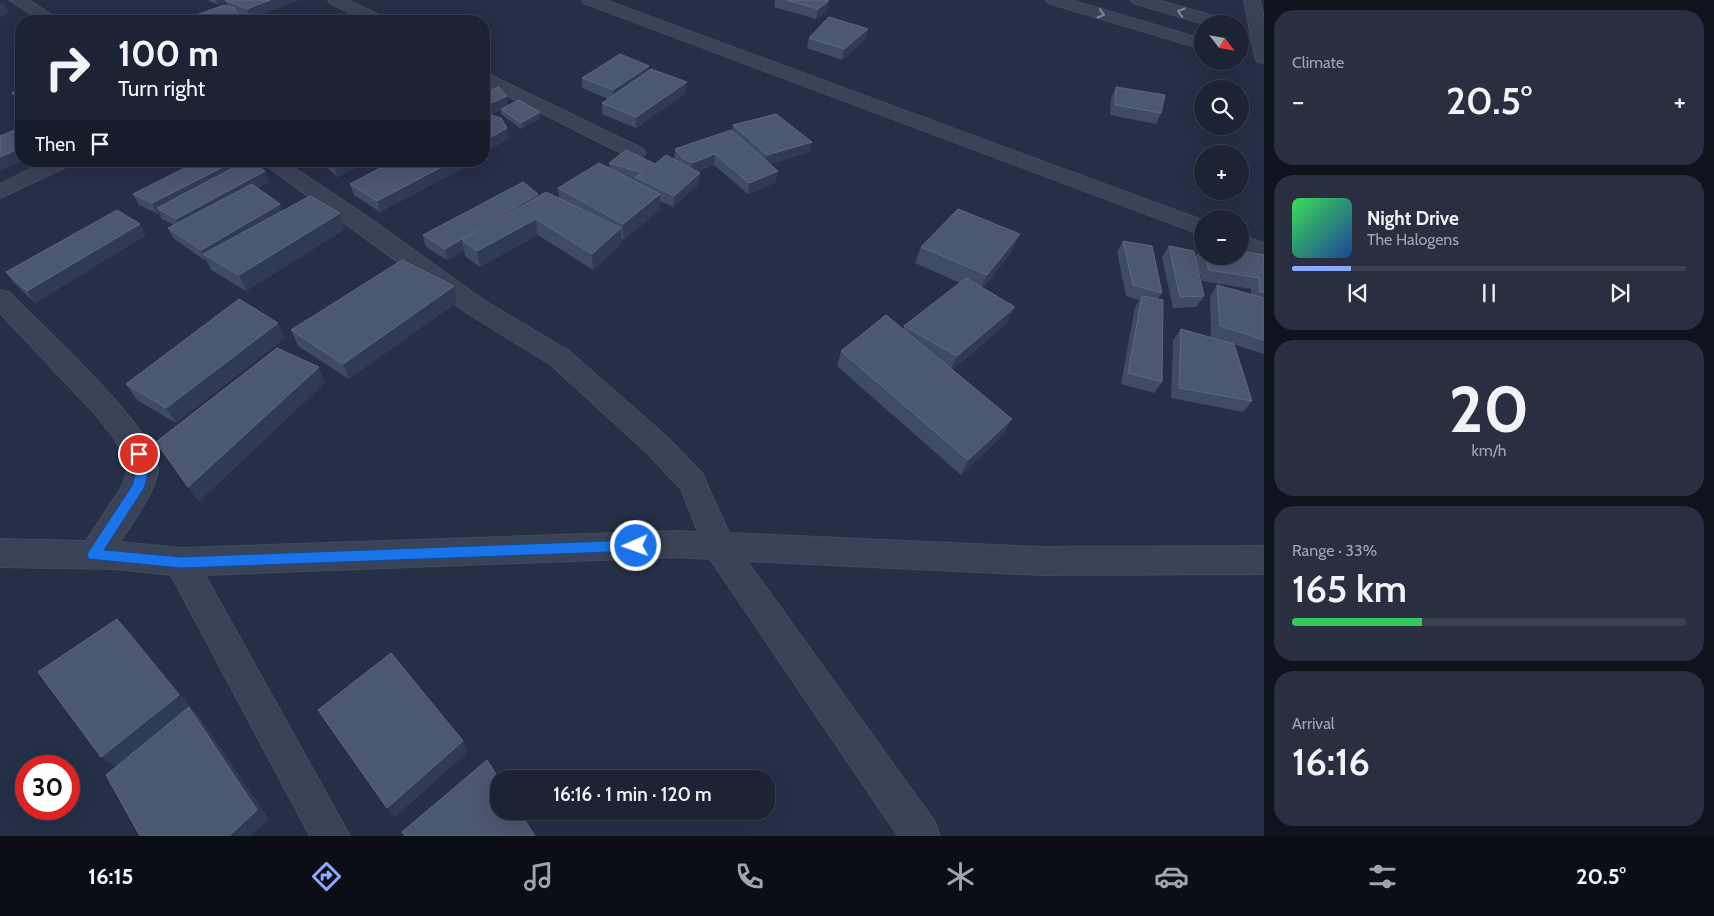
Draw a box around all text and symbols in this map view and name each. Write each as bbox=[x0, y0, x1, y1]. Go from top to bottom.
one-way arrow bbox=[1176, 7, 1185, 18]
one-way arrow bbox=[1096, 8, 1105, 18]
north arrow bbox=[1194, 15, 1249, 70]
map controls bbox=[1194, 15, 1249, 265]
text: 100 m bbox=[118, 32, 219, 75]
icon: right bbox=[35, 35, 100, 100]
text: Climate bbox=[1292, 53, 1344, 72]
text: Turn right bbox=[118, 75, 205, 102]
text: 20.5° bbox=[1446, 77, 1532, 124]
button: search bbox=[1194, 80, 1249, 135]
text: − bbox=[1292, 84, 1304, 118]
text: + bbox=[1674, 84, 1686, 118]
icon: arrive bbox=[86, 130, 114, 158]
text: Then bbox=[35, 133, 76, 156]
button: + bbox=[1194, 145, 1249, 200]
text: Night Drive bbox=[1367, 207, 1459, 230]
button: − bbox=[1194, 210, 1249, 265]
text: The Halogens bbox=[1367, 230, 1459, 249]
icon: previous bbox=[1344, 279, 1372, 307]
icon: pause bbox=[1475, 279, 1503, 307]
icon: next bbox=[1606, 279, 1634, 307]
text: 20 bbox=[1449, 369, 1529, 448]
pin bbox=[118, 433, 160, 475]
icon: arrive bbox=[125, 440, 153, 468]
text: km/h bbox=[1471, 441, 1507, 460]
position arrow bbox=[609, 519, 661, 571]
text: Range · 33% bbox=[1292, 541, 1377, 560]
text: 165 km bbox=[1292, 565, 1407, 612]
text: Arrival bbox=[1292, 714, 1335, 733]
text: 16:16 bbox=[1292, 738, 1370, 785]
speed limit sign: 30 bbox=[15, 755, 80, 820]
text: 16:16 · 1 min · 120 m bbox=[553, 783, 712, 806]
icon: directions bbox=[309, 859, 344, 894]
icon: music bbox=[521, 859, 556, 894]
icon: phone bbox=[732, 859, 767, 894]
icon: climate bbox=[943, 859, 978, 894]
icon: car bbox=[1154, 859, 1189, 894]
icon: filters bbox=[1365, 859, 1400, 894]
text: 16:15 bbox=[88, 863, 133, 890]
text: 20.5° bbox=[1576, 863, 1626, 890]

